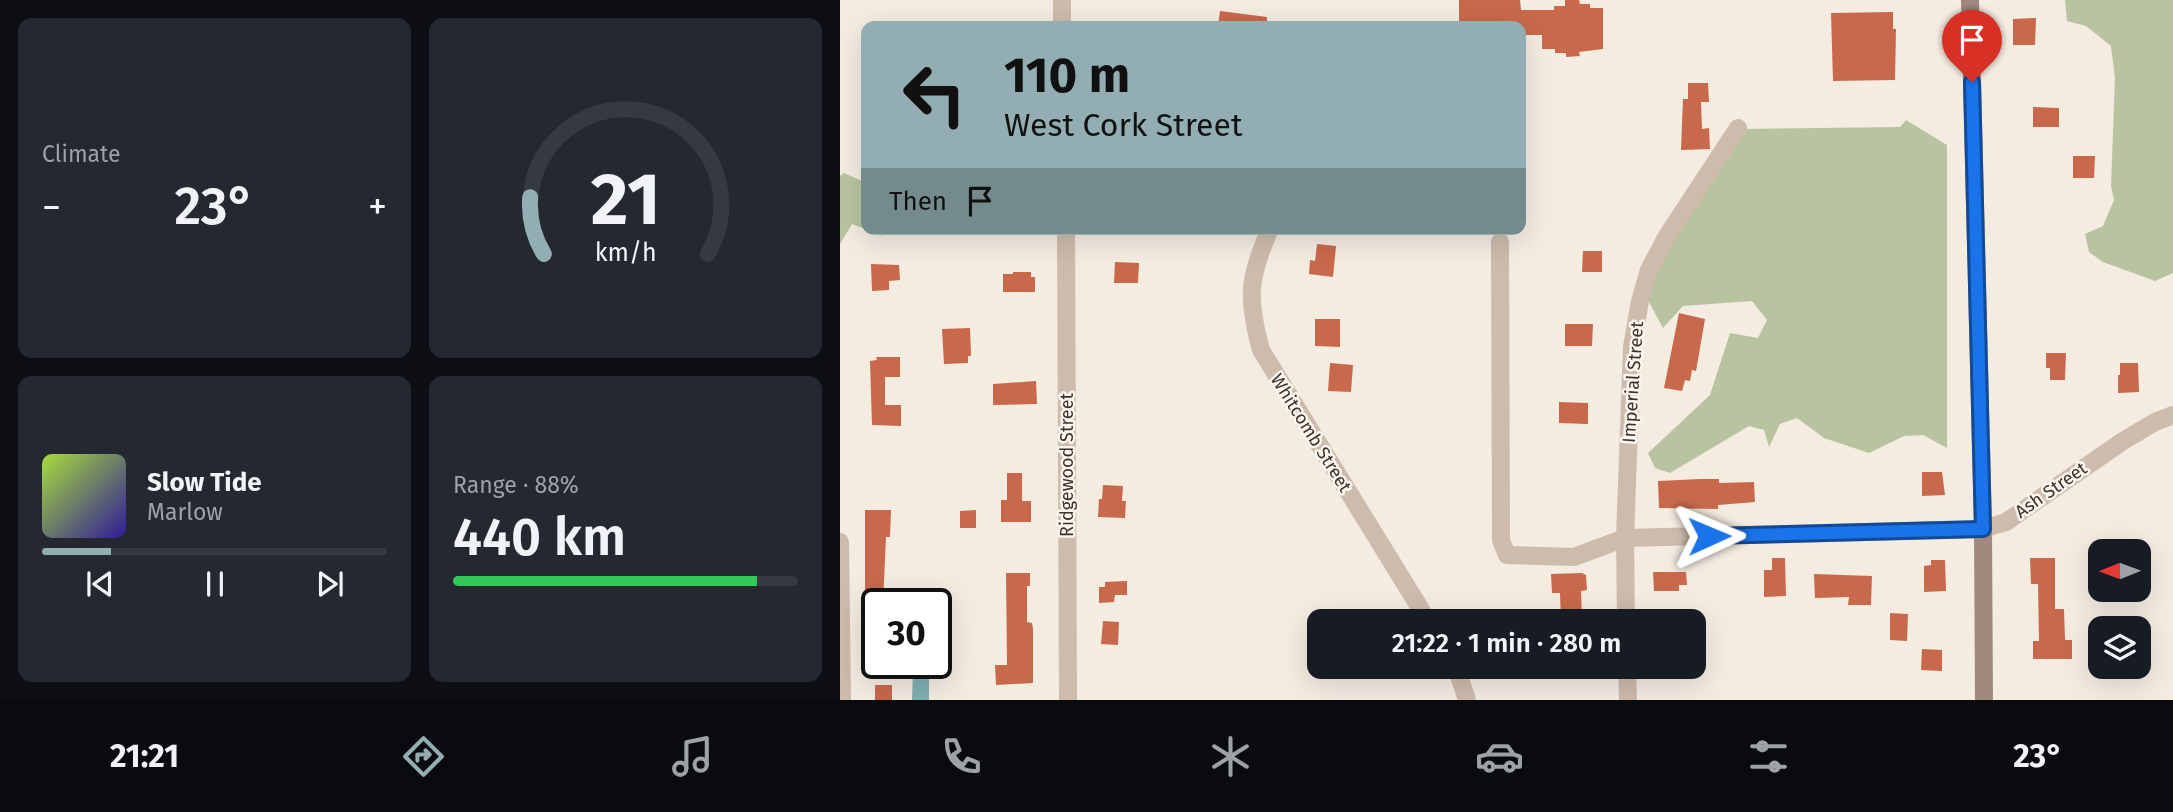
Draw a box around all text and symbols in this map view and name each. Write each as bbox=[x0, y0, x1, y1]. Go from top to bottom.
pin bbox=[1942, 10, 2002, 82]
icon: arrive bbox=[1953, 21, 1991, 59]
text: 110 m bbox=[1004, 46, 1130, 105]
icon: left bbox=[889, 49, 980, 140]
text: West Cork Street bbox=[1004, 106, 1243, 144]
text: Climate bbox=[42, 140, 121, 168]
text: 21 bbox=[591, 156, 660, 243]
text: 23° bbox=[174, 175, 255, 238]
icon: arrive bbox=[961, 182, 999, 220]
text: − bbox=[42, 184, 61, 230]
text: + bbox=[368, 184, 387, 230]
text: Then bbox=[889, 186, 947, 217]
text: km/h bbox=[595, 238, 656, 268]
street label: Imperial Street bbox=[1618, 320, 1648, 444]
street label: Whitcomb Street bbox=[1266, 370, 1356, 497]
street label: Ridgewood Street bbox=[1056, 393, 1078, 537]
street label: Ash Street bbox=[2011, 457, 2092, 523]
text: Slow Tide bbox=[147, 467, 262, 498]
text: Range · 88% bbox=[453, 471, 579, 499]
text: Marlow bbox=[147, 498, 223, 526]
position arrow bbox=[1672, 499, 1746, 573]
text: 440 km bbox=[453, 506, 626, 569]
north arrow bbox=[2088, 539, 2151, 602]
map controls bbox=[2088, 539, 2151, 679]
icon: previous bbox=[81, 565, 119, 603]
icon: pause bbox=[196, 565, 234, 603]
icon: next bbox=[311, 565, 349, 603]
speed limit sign: 30 bbox=[861, 588, 952, 679]
button: layers bbox=[2088, 616, 2151, 679]
text: 21:22 · 1 min · 280 m bbox=[1392, 628, 1621, 659]
icon: directions bbox=[399, 732, 448, 781]
icon: music bbox=[668, 732, 717, 781]
icon: phone bbox=[937, 732, 986, 781]
icon: climate bbox=[1206, 732, 1255, 781]
icon: car bbox=[1475, 732, 1524, 781]
icon: filters bbox=[1744, 732, 1793, 781]
text: 21:21 bbox=[110, 737, 179, 775]
text: 23° bbox=[2013, 737, 2063, 775]

